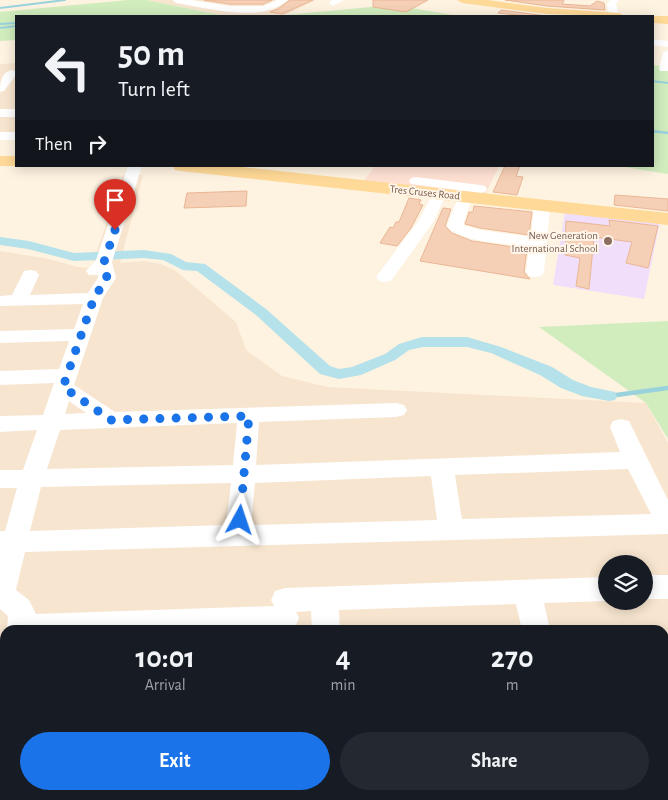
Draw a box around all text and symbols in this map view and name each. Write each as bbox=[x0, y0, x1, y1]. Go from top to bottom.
icon: left bbox=[35, 35, 100, 100]
text: 50 m bbox=[118, 37, 185, 72]
text: Turn left bbox=[118, 78, 190, 100]
icon: right bbox=[83, 130, 111, 158]
text: Then bbox=[35, 135, 73, 154]
pin bbox=[94, 179, 136, 230]
street label: Tres Cruses Road bbox=[389, 183, 461, 202]
icon: arrive bbox=[101, 186, 129, 214]
place label: New Generation International School bbox=[512, 230, 598, 254]
marker: New Generation International School bbox=[602, 235, 614, 247]
position arrow bbox=[213, 493, 265, 545]
map controls bbox=[598, 555, 653, 610]
button: layers bbox=[598, 555, 653, 610]
text: 10:01 bbox=[135, 643, 195, 673]
text: 4 bbox=[335, 643, 351, 673]
text: 270 bbox=[491, 643, 534, 673]
text: Arrival bbox=[145, 677, 186, 693]
text: min bbox=[331, 677, 355, 693]
text: m bbox=[506, 677, 519, 693]
button: Exit bbox=[20, 732, 330, 790]
button: Share bbox=[340, 732, 649, 790]

